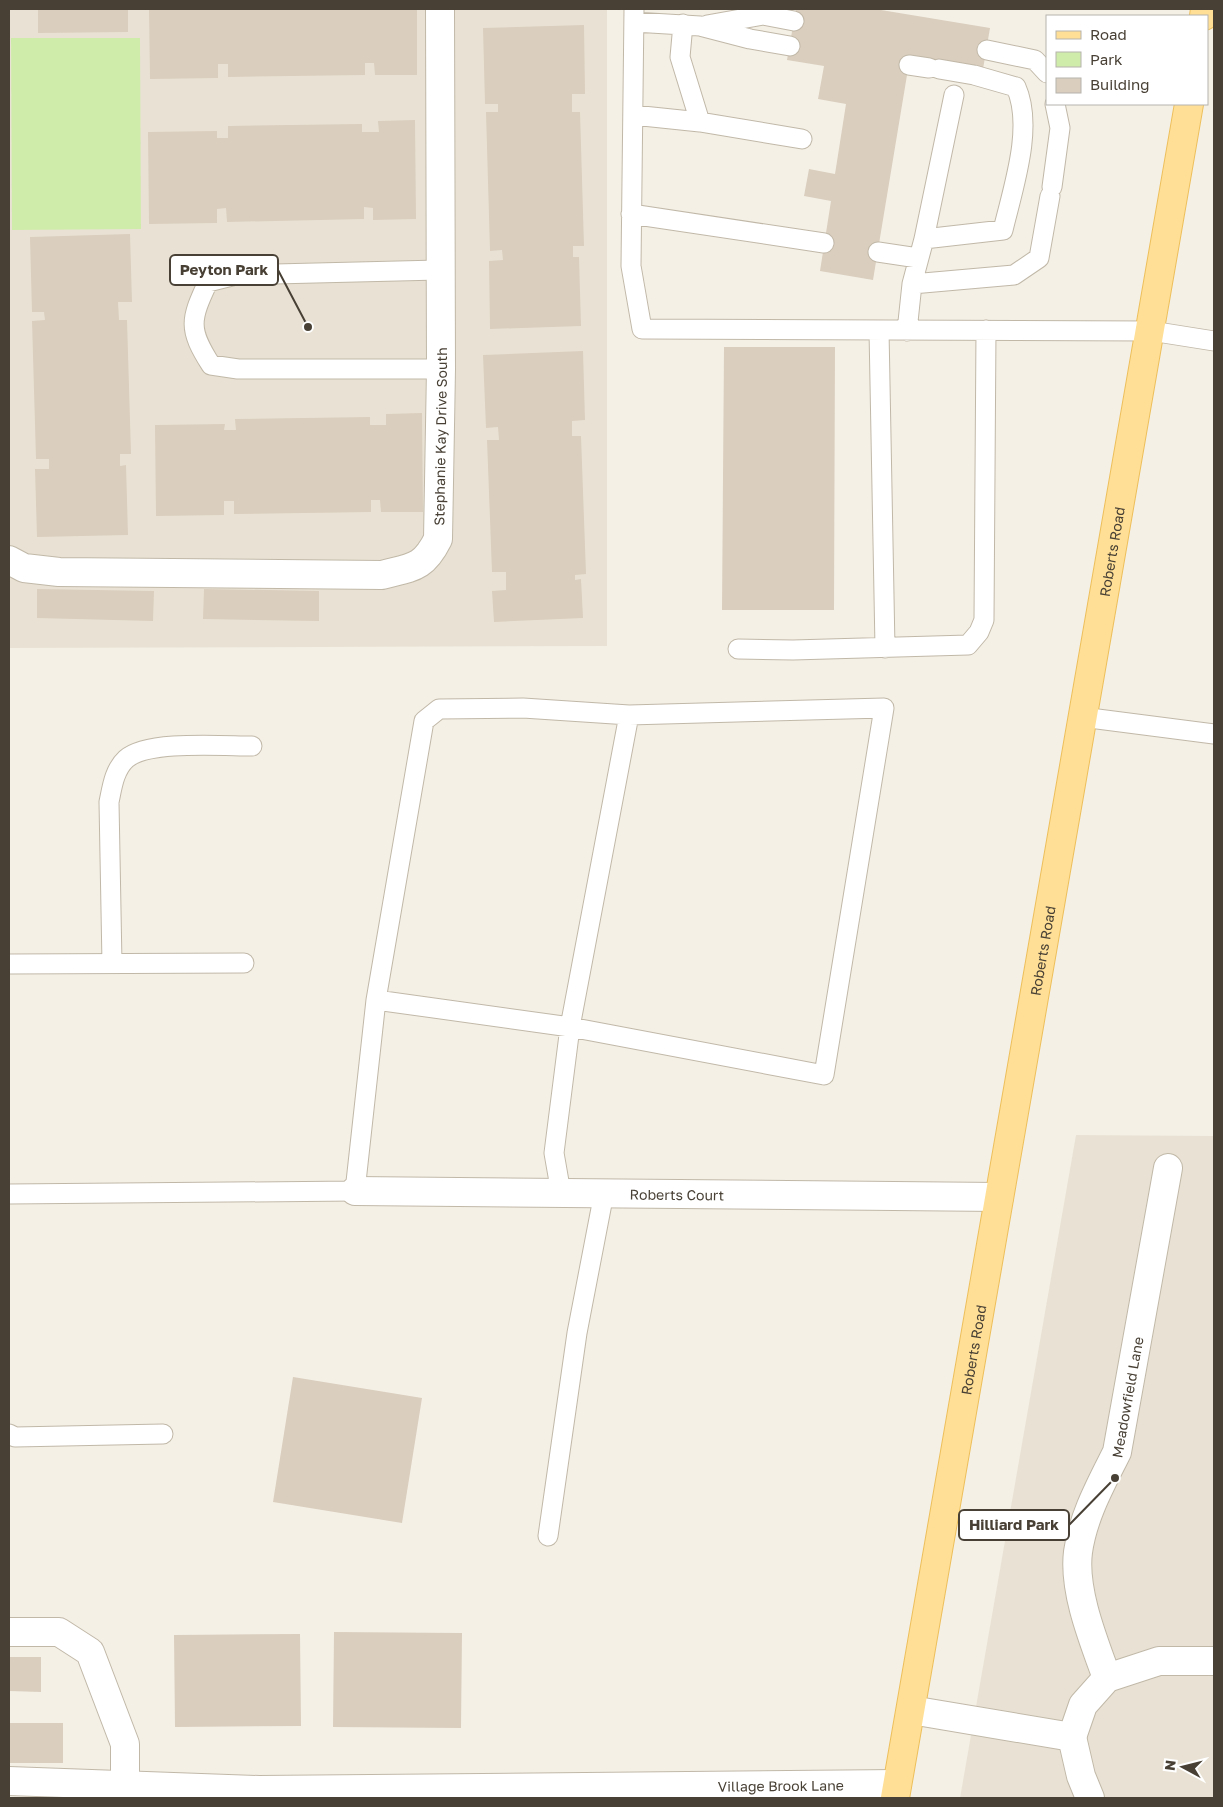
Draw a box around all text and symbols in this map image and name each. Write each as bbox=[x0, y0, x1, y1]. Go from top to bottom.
legend bbox=[1046, 15, 1208, 105]
text: Road bbox=[1090, 25, 1127, 43]
text: Park bbox=[1090, 50, 1123, 68]
text: Building bbox=[1090, 75, 1150, 93]
callout: Peyton Park bbox=[170, 255, 278, 285]
text: Peyton Park bbox=[180, 260, 269, 278]
street label: Stephanie Kay Drive South bbox=[430, 347, 450, 526]
street label: Roberts Road bbox=[1095, 505, 1127, 598]
street label: Roberts Road bbox=[1026, 904, 1058, 997]
street label: Roberts Court bbox=[630, 1185, 724, 1203]
street label: Roberts Road bbox=[957, 1303, 989, 1396]
street label: Meadowfield Lane bbox=[1108, 1335, 1146, 1459]
callout: Hilliard Park bbox=[959, 1510, 1069, 1540]
text: Hilliard Park bbox=[969, 1515, 1059, 1533]
north arrow bbox=[1158, 1742, 1208, 1792]
text: N bbox=[1161, 1759, 1179, 1772]
street label: Village Brook Lane bbox=[718, 1776, 844, 1794]

